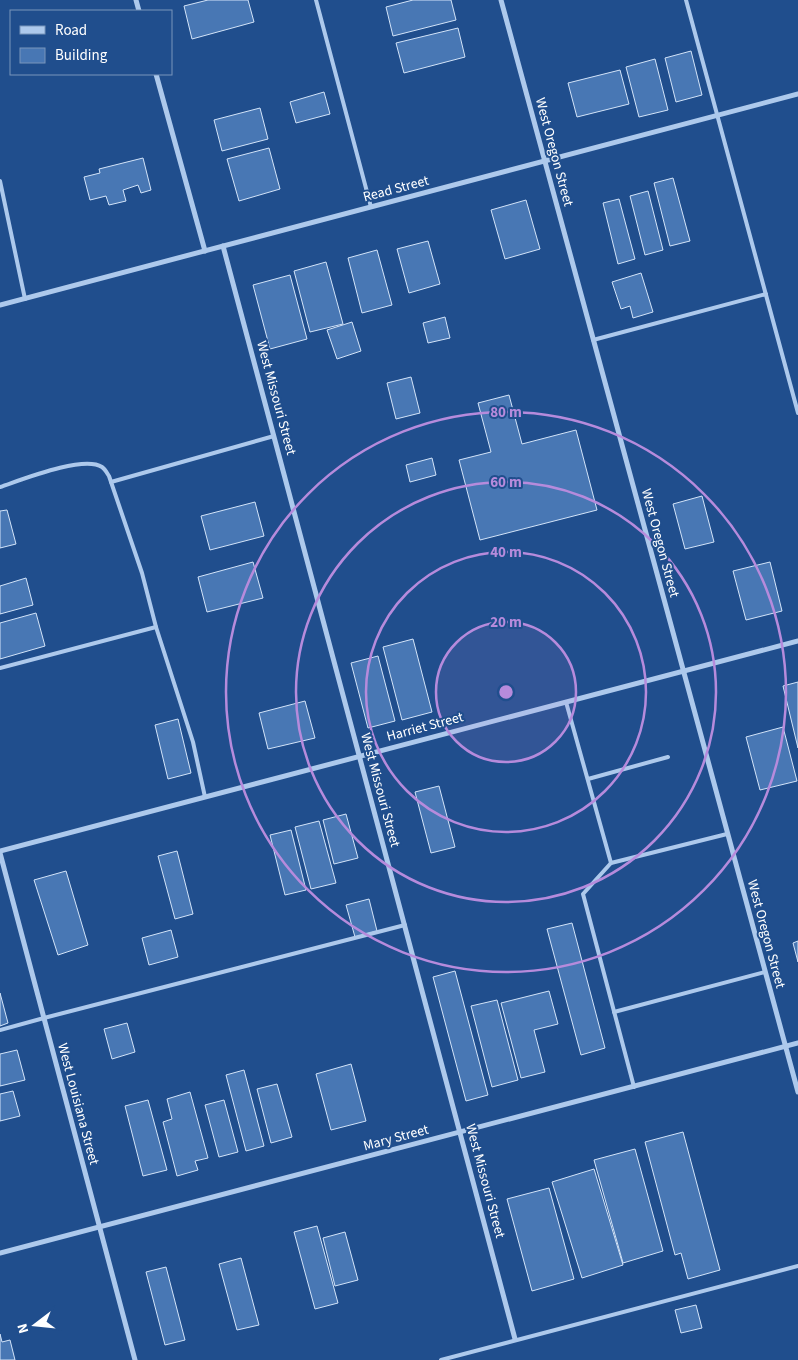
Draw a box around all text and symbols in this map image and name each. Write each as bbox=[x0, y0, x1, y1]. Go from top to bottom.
legend bbox=[10, 10, 172, 75]
text: Road bbox=[55, 20, 87, 41]
text: Building bbox=[55, 45, 108, 66]
street label: West Oregon Street bbox=[530, 95, 578, 209]
street label: Read Street bbox=[361, 171, 431, 207]
street label: West Missouri Street bbox=[251, 339, 301, 458]
text: 80 m bbox=[490, 402, 522, 423]
text: 60 m bbox=[490, 472, 522, 493]
street label: West Oregon Street bbox=[636, 486, 684, 600]
text: 40 m bbox=[490, 542, 522, 563]
text: 20 m bbox=[490, 612, 522, 633]
centre of rings bbox=[497, 683, 515, 701]
street label: Harriet Street bbox=[384, 707, 466, 747]
street label: West Missouri Street bbox=[355, 731, 405, 850]
street label: West Oregon Street bbox=[742, 877, 790, 991]
street label: West Louisiana Street bbox=[52, 1041, 104, 1167]
street label: Mary Street bbox=[361, 1120, 431, 1156]
street label: West Missouri Street bbox=[460, 1122, 510, 1241]
north arrow bbox=[10, 1300, 60, 1350]
text: N bbox=[13, 1321, 34, 1336]

